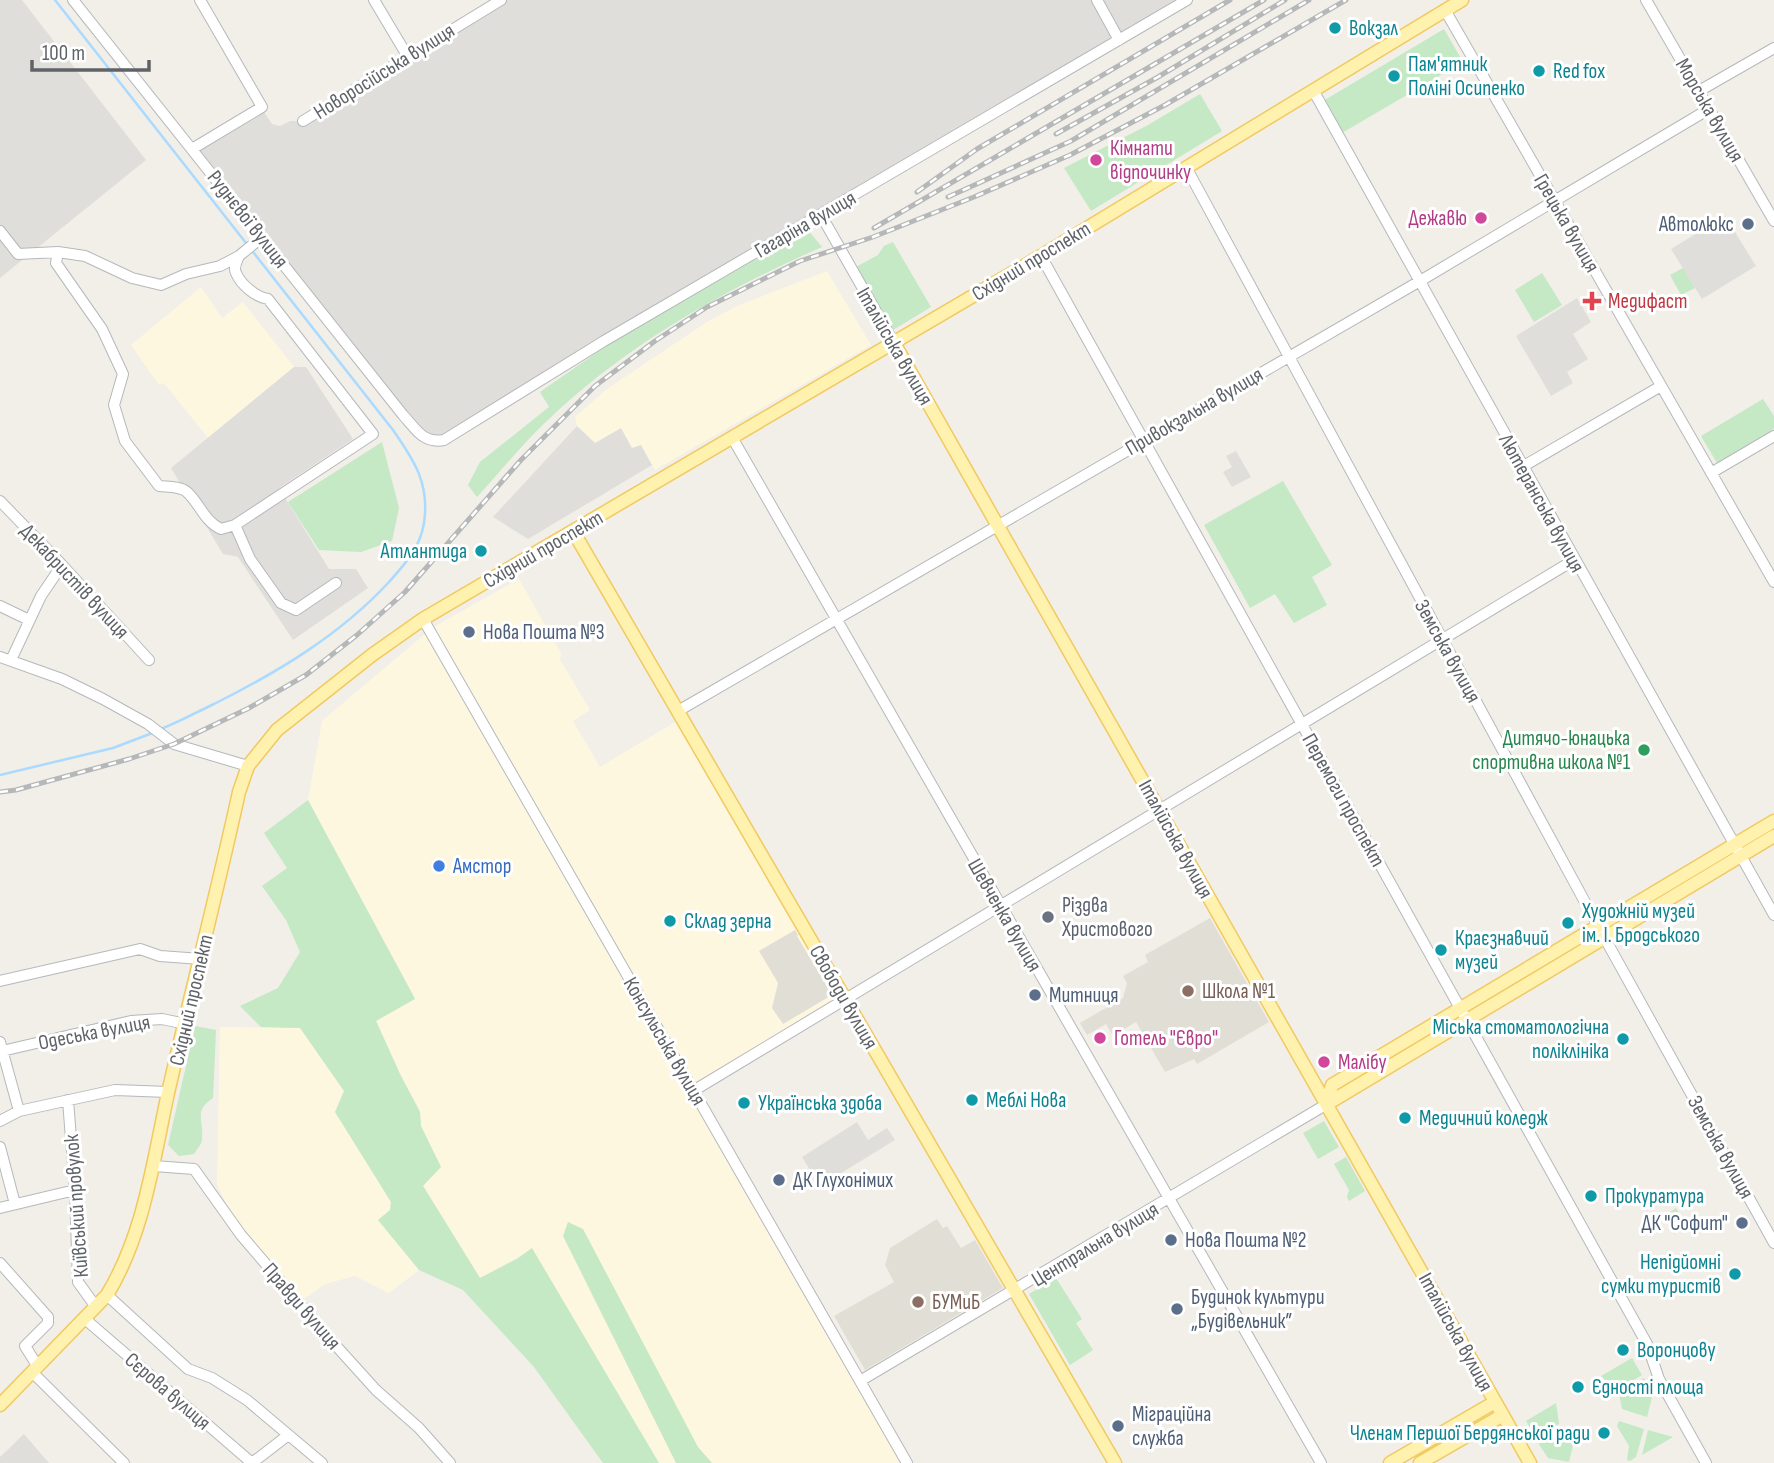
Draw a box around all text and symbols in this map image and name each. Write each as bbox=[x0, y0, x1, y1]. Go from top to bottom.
place label: Вокзал bbox=[1349, 16, 1399, 41]
street label: Новоросійська вулиця bbox=[309, 18, 459, 125]
marker: Вокзал bbox=[1327, 20, 1343, 36]
scale bar bbox=[32, 28, 149, 72]
text: 100 m bbox=[42, 41, 85, 66]
place label: Пам'ятник Поліні Осипенко bbox=[1408, 52, 1525, 101]
street label: Морська вулиця bbox=[1670, 54, 1749, 167]
place label: Red fox bbox=[1553, 59, 1605, 84]
marker: Red fox bbox=[1531, 63, 1547, 79]
marker: Пам'ятник Поліні Осипенко bbox=[1386, 68, 1402, 84]
place label: Кімнати відпочинку bbox=[1110, 136, 1191, 185]
marker: Кімнати відпочинку bbox=[1088, 152, 1104, 168]
street label: Руднєвої вулиця bbox=[202, 165, 294, 273]
street label: Грецька вулиця bbox=[1528, 170, 1605, 277]
street label: Гагаріна вулиця bbox=[750, 185, 860, 263]
place label: Дежавю bbox=[1408, 206, 1467, 231]
marker: Дежавю bbox=[1473, 210, 1489, 226]
place label: Автолюкс bbox=[1658, 212, 1734, 237]
street label: Східний проспект bbox=[967, 216, 1095, 307]
marker: Автолюкс bbox=[1740, 216, 1756, 232]
street label: Італійська вулиця bbox=[851, 283, 938, 410]
place label: Медифаст bbox=[1608, 289, 1688, 314]
marker: Медифаст bbox=[1582, 291, 1602, 311]
street label: Привокзальна вулиця bbox=[1121, 362, 1267, 461]
street label: Лютеранська вулиця bbox=[1493, 429, 1590, 577]
street label: Східний проспект bbox=[479, 505, 607, 594]
street label: Декабристів вулиця bbox=[15, 519, 134, 644]
place label: Атлантида bbox=[380, 539, 467, 564]
marker: Атлантида bbox=[473, 543, 489, 559]
street label: Земська вулиця bbox=[1409, 595, 1486, 707]
place label: Нова Пошта №3 bbox=[483, 620, 605, 645]
marker: Нова Пошта №3 bbox=[461, 624, 477, 640]
place label: Дитячо-юнацька спортивна школа №1 bbox=[1472, 726, 1631, 775]
street label: Перемоги проспект bbox=[1297, 729, 1391, 871]
marker: Дитячо-юнацька спортивна школа №1 bbox=[1636, 742, 1652, 758]
street label: Італійська вулиця bbox=[1133, 776, 1218, 903]
place label: Амстор bbox=[452, 854, 511, 879]
street label: Шевченка вулиця bbox=[962, 854, 1047, 976]
marker: Амстор bbox=[431, 858, 447, 874]
place label: Різдва Христового bbox=[1061, 893, 1153, 942]
place label: Художній музей ім. І. Бродського bbox=[1581, 899, 1700, 948]
place label: Склад зерна bbox=[684, 909, 772, 934]
marker: Різдва Христового bbox=[1040, 909, 1056, 925]
marker: Склад зерна bbox=[662, 913, 678, 929]
marker: Художній музей ім. І. Бродського bbox=[1560, 915, 1576, 931]
place label: Краєзнавчий музей bbox=[1455, 926, 1549, 975]
street label: Східний проспект bbox=[164, 932, 219, 1068]
street label: Свободи вулиця bbox=[804, 941, 883, 1054]
marker: Краєзнавчий музей bbox=[1433, 942, 1449, 958]
street label: Консульська вулиця bbox=[618, 973, 711, 1110]
place label: Школа №1 bbox=[1202, 979, 1276, 1004]
place label: Митниця bbox=[1049, 983, 1118, 1008]
marker: Школа №1 bbox=[1180, 983, 1196, 999]
marker: Митниця bbox=[1027, 987, 1043, 1003]
street label: Одеська вулиця bbox=[36, 1009, 152, 1056]
place label: Міська стоматологічна поліклініка bbox=[1433, 1015, 1609, 1064]
place label: Готель "Євро" bbox=[1114, 1026, 1218, 1051]
marker: Готель "Євро" bbox=[1092, 1030, 1108, 1046]
marker: Міська стоматологічна поліклініка bbox=[1615, 1031, 1631, 1047]
place label: Малібу bbox=[1338, 1050, 1387, 1075]
marker: Малібу bbox=[1316, 1054, 1332, 1070]
place label: Меблі Нова bbox=[986, 1088, 1066, 1113]
place label: Українська здоба bbox=[758, 1091, 882, 1116]
street label: Земська вулиця bbox=[1682, 1091, 1759, 1203]
marker: Меблі Нова bbox=[964, 1092, 980, 1108]
marker: Українська здоба bbox=[736, 1095, 752, 1111]
place label: Медичний коледж bbox=[1419, 1106, 1548, 1131]
marker: Медичний коледж bbox=[1397, 1110, 1413, 1126]
street label: Київський провулок bbox=[59, 1133, 94, 1278]
place label: ДК Глухонімих bbox=[793, 1168, 893, 1193]
marker: ДК Глухонімих bbox=[771, 1172, 787, 1188]
place label: Прокуратура bbox=[1605, 1184, 1704, 1209]
marker: Прокуратура bbox=[1583, 1188, 1599, 1204]
street label: Центральна вулиця bbox=[1027, 1197, 1163, 1292]
place label: ДК "Софит" bbox=[1641, 1211, 1728, 1236]
marker: ДК "Софит" bbox=[1734, 1215, 1750, 1231]
place label: Нова Пошта №2 bbox=[1185, 1228, 1307, 1253]
marker: Нова Пошта №2 bbox=[1163, 1232, 1179, 1248]
place label: Непідйомні сумки туристів bbox=[1601, 1250, 1721, 1299]
street label: Правди вулиця bbox=[257, 1258, 346, 1355]
marker: Непідйомні сумки туристів bbox=[1727, 1266, 1743, 1282]
street label: Італійська вулиця bbox=[1413, 1269, 1498, 1396]
place label: Будинок культури „Будівельник” bbox=[1191, 1285, 1325, 1334]
place label: БУМиБ bbox=[932, 1290, 980, 1315]
marker: БУМиБ bbox=[910, 1294, 926, 1310]
marker: Будинок культури „Будівельник” bbox=[1169, 1301, 1185, 1317]
place label: Воронцову bbox=[1637, 1338, 1716, 1363]
marker: Воронцову bbox=[1615, 1342, 1631, 1358]
street label: Сєрова вулиця bbox=[120, 1347, 216, 1435]
place label: Єдності площа bbox=[1592, 1375, 1703, 1400]
marker: Єдності площа bbox=[1570, 1379, 1586, 1395]
place label: Міграційна служба bbox=[1132, 1402, 1211, 1451]
marker: Міграційна служба bbox=[1110, 1418, 1126, 1434]
place label: Членам Першої Бердянської ради bbox=[1350, 1421, 1590, 1446]
marker: Членам Першої Бердянської ради bbox=[1596, 1425, 1612, 1441]

